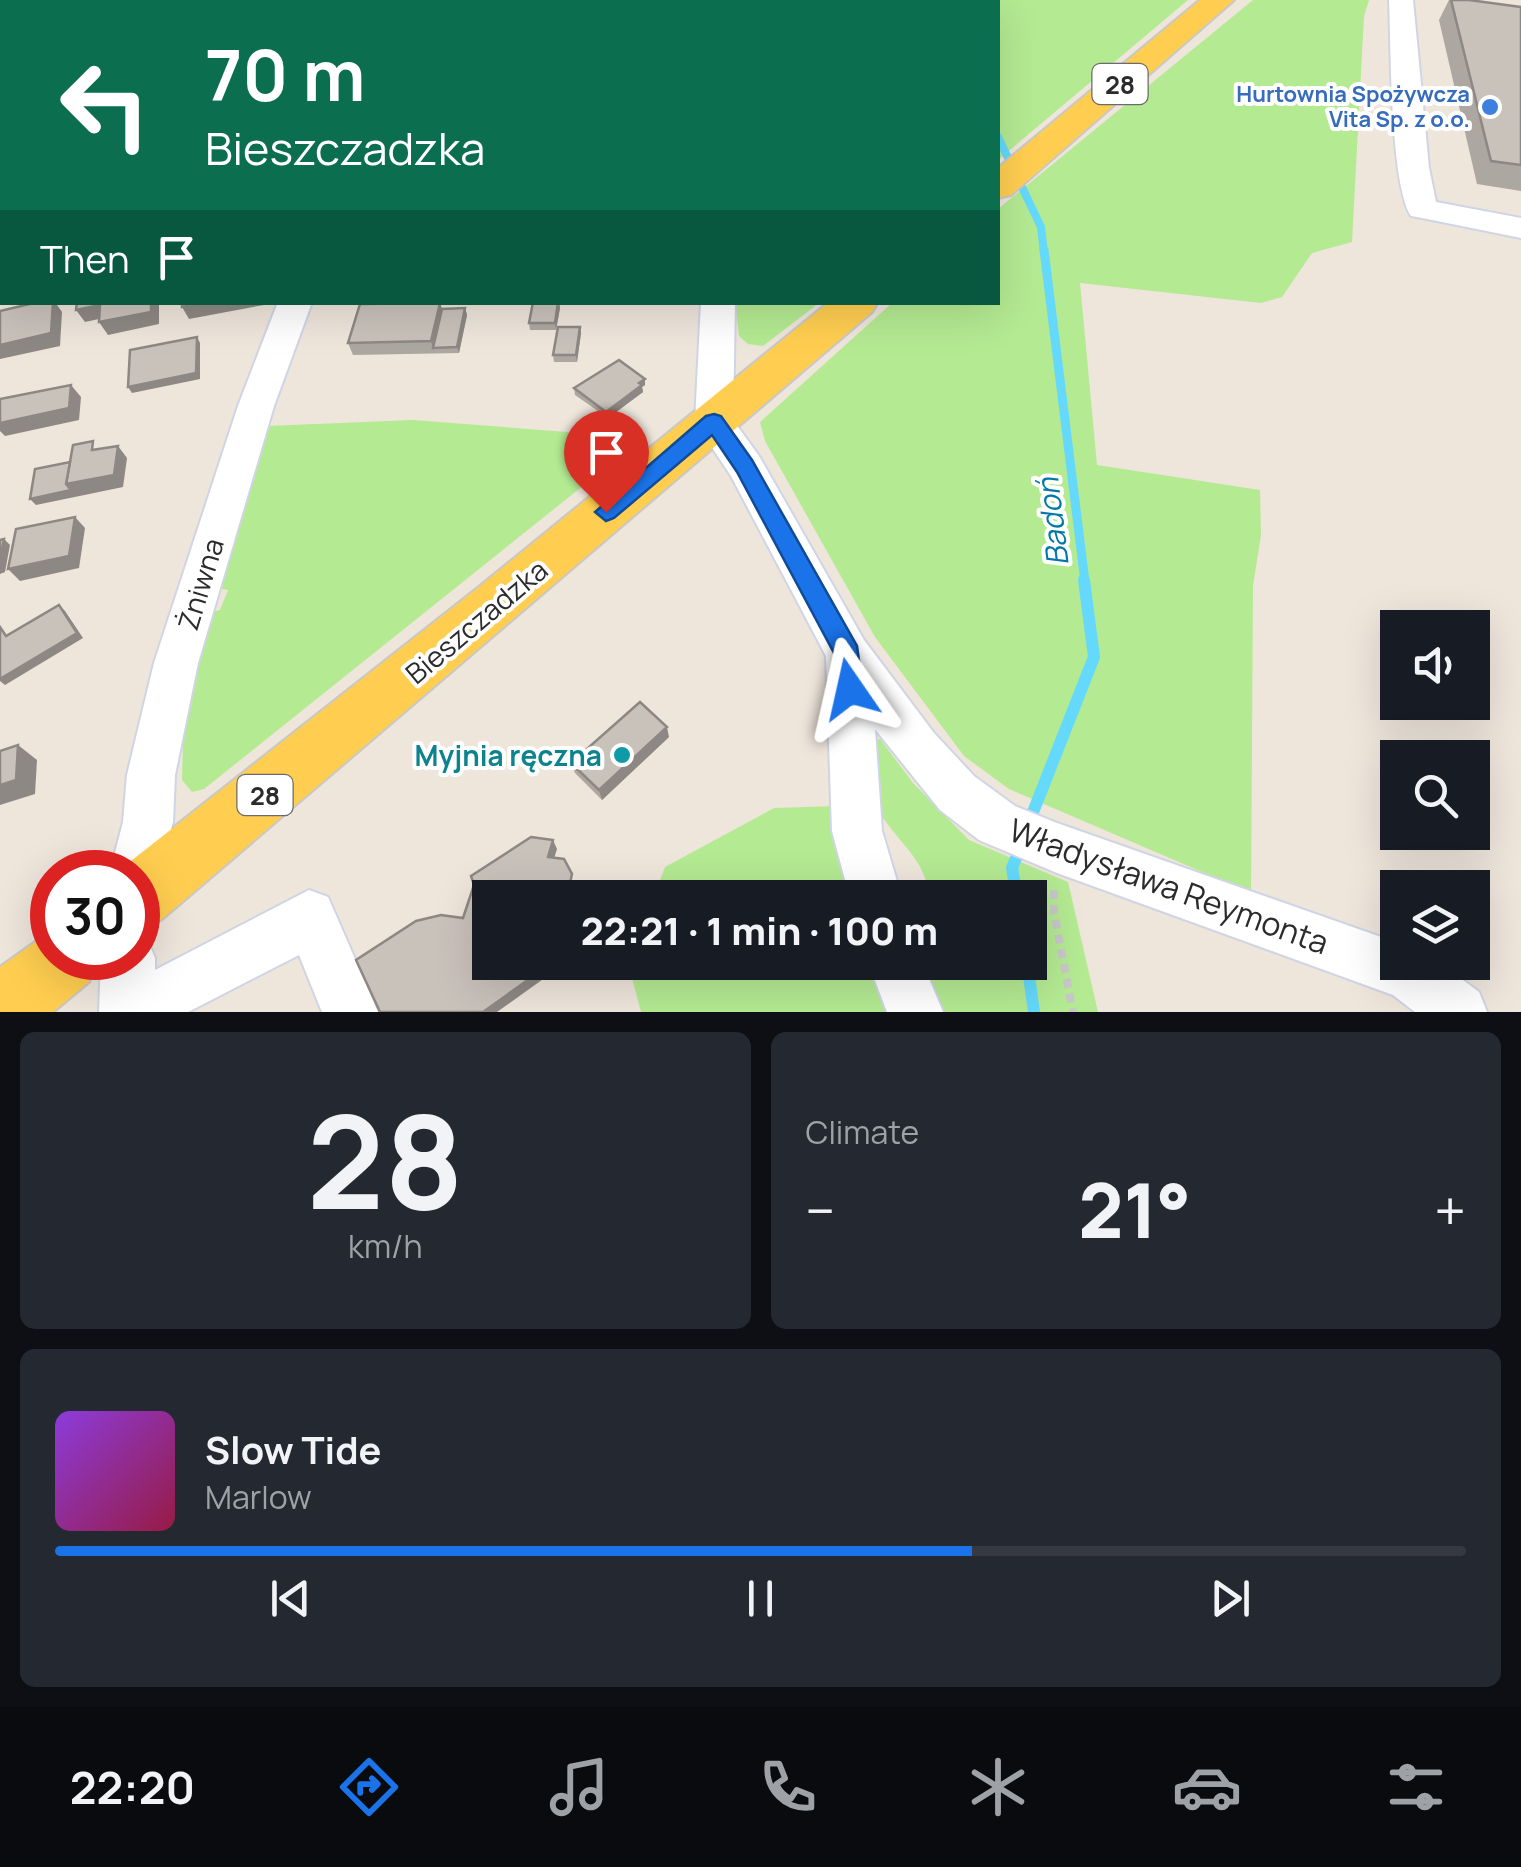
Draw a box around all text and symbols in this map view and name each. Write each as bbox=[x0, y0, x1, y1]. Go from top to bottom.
text: 70 m bbox=[205, 26, 365, 122]
icon: left bbox=[40, 40, 170, 170]
road number: 28 bbox=[1092, 64, 1148, 104]
place label: Hurtownia Spożywcza Vita Sp. z o.o. bbox=[1236, 79, 1470, 134]
marker: Hurtownia Spożywcza Vita Sp. z o.o. bbox=[1479, 96, 1501, 118]
text: Bieszczadzka bbox=[205, 117, 485, 179]
icon: arrive bbox=[149, 230, 204, 285]
text: Then bbox=[40, 232, 129, 284]
pin bbox=[564, 410, 649, 513]
icon: arrive bbox=[579, 425, 634, 480]
water label: Badoń bbox=[1026, 474, 1078, 568]
street label: Żniwna bbox=[168, 533, 232, 635]
street label: Bieszczadzka bbox=[397, 550, 555, 692]
map controls bbox=[1380, 610, 1490, 980]
button: sound bbox=[1380, 610, 1490, 720]
position arrow bbox=[798, 637, 902, 741]
place label: Myjnia ręczna bbox=[414, 736, 602, 774]
button: search bbox=[1380, 740, 1490, 850]
marker: Myjnia ręczna bbox=[611, 744, 633, 766]
road number: 28 bbox=[238, 775, 292, 815]
street label: Władysława Reymonta bbox=[1003, 808, 1335, 964]
speed limit sign: 30 bbox=[30, 850, 160, 980]
button: layers bbox=[1380, 870, 1490, 980]
text: 22:21 · 1 min · 100 m bbox=[581, 904, 938, 956]
text: 28 bbox=[307, 1070, 464, 1248]
text: Climate bbox=[806, 1110, 919, 1154]
text: 21° bbox=[1078, 1158, 1191, 1261]
text: − bbox=[806, 1172, 835, 1248]
text: + bbox=[1434, 1172, 1466, 1248]
text: km/h bbox=[348, 1224, 422, 1268]
text: Slow Tide bbox=[205, 1423, 382, 1475]
text: Marlow bbox=[205, 1475, 312, 1519]
icon: previous bbox=[263, 1571, 318, 1626]
icon: pause bbox=[733, 1571, 788, 1626]
icon: next bbox=[1203, 1571, 1258, 1626]
icon: directions bbox=[334, 1752, 404, 1822]
icon: music bbox=[544, 1752, 614, 1822]
icon: phone bbox=[753, 1752, 823, 1822]
icon: climate bbox=[963, 1752, 1033, 1822]
icon: car bbox=[1172, 1752, 1242, 1822]
icon: filters bbox=[1381, 1752, 1451, 1822]
text: 22:20 bbox=[70, 1756, 195, 1818]

